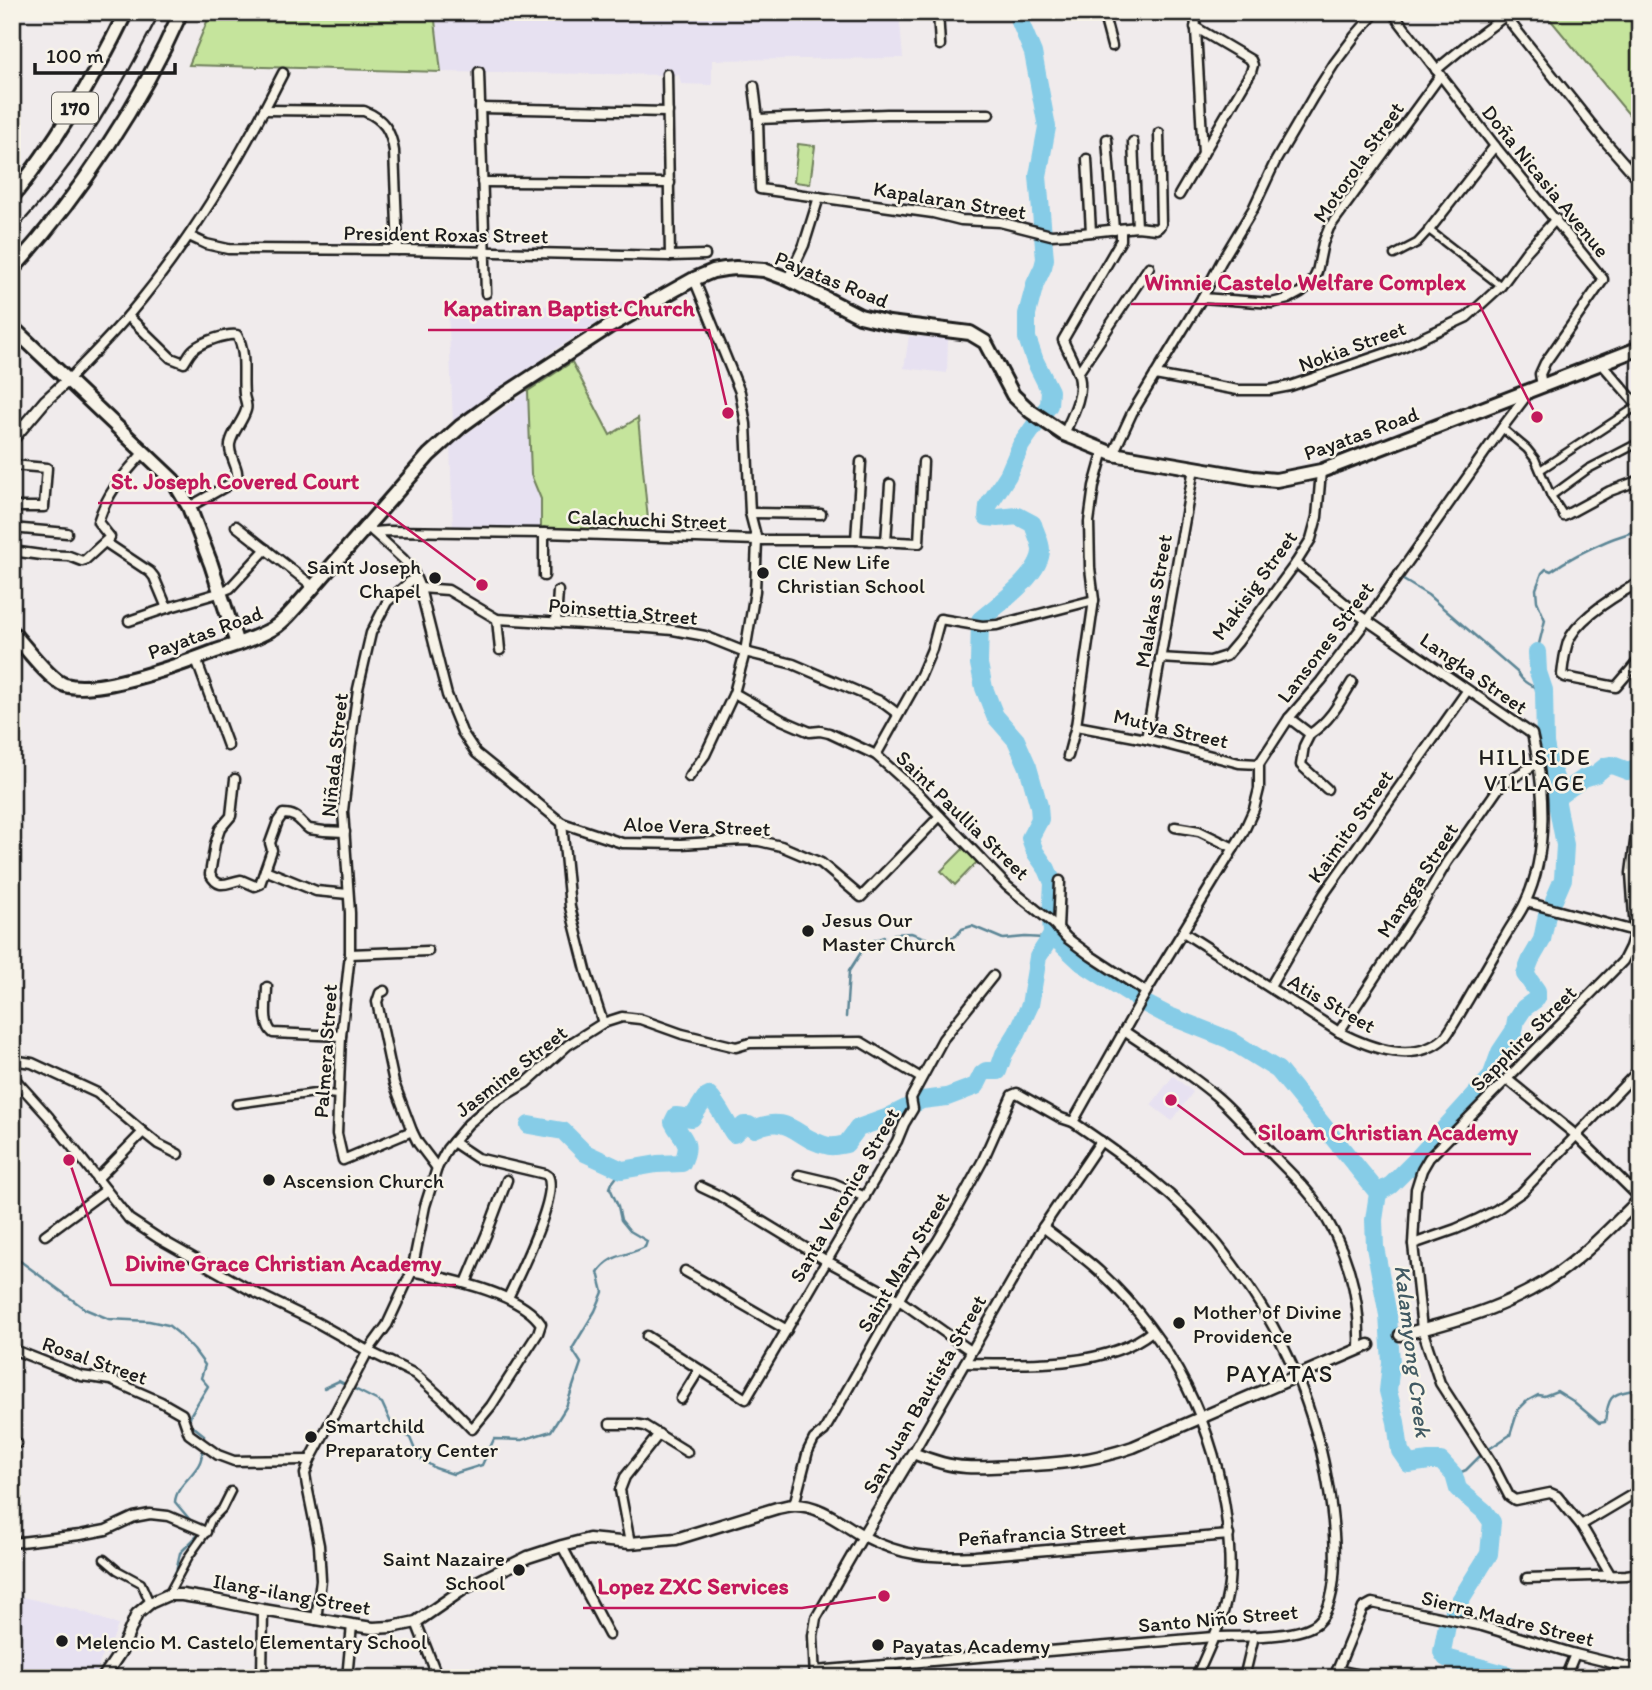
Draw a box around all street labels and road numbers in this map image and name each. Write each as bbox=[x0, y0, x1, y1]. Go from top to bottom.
road number: 170 bbox=[52, 92, 98, 124]
street label: Motorola Street bbox=[1307, 97, 1409, 227]
street label: Doña Nicasia Avenue bbox=[1477, 100, 1615, 262]
street label: Kapalaran Street bbox=[872, 176, 1028, 224]
street label: President Roxas Street bbox=[343, 220, 549, 248]
street label: Payatas Road bbox=[771, 245, 893, 313]
street label: Nokia Street bbox=[1295, 315, 1409, 377]
street label: Payatas Road bbox=[1300, 401, 1422, 465]
street label: Calachuchi Street bbox=[567, 504, 727, 534]
street label: Makisig Street bbox=[1206, 525, 1302, 645]
street label: Malakas Street bbox=[1129, 532, 1177, 670]
street label: Lansones Street bbox=[1271, 576, 1379, 708]
street label: Poinsettia Street bbox=[547, 592, 699, 630]
street label: Payatas Road bbox=[144, 600, 266, 664]
street label: Langka Street bbox=[1415, 627, 1533, 719]
street label: Niñada Street bbox=[315, 692, 353, 818]
street label: Mutya Street bbox=[1111, 703, 1231, 753]
street label: Saint Paullia Street bbox=[891, 745, 1035, 885]
street label: Kaimito Street bbox=[1302, 765, 1398, 887]
street label: Aloe Vera Street bbox=[623, 811, 771, 841]
street label: Mangga Street bbox=[1371, 818, 1463, 942]
street label: Atis Street bbox=[1284, 968, 1380, 1038]
street label: Sapphire Street bbox=[1465, 980, 1581, 1096]
street label: Palmera Street bbox=[308, 983, 342, 1119]
street label: Jasmine Street bbox=[450, 1020, 572, 1122]
street label: Santa Veronica Street bbox=[784, 1103, 904, 1287]
street label: Saint Mary Street bbox=[851, 1187, 955, 1337]
street label: San Juan Bautista Street bbox=[857, 1290, 991, 1498]
street label: Rosal Street bbox=[39, 1330, 151, 1390]
street label: Peñafrancia Street bbox=[957, 1515, 1127, 1551]
street label: Ilang-ilang Street bbox=[211, 1568, 373, 1620]
street label: Sierra Madre Street bbox=[1419, 1584, 1597, 1652]
street label: Santo Niño Street bbox=[1137, 1599, 1299, 1637]

